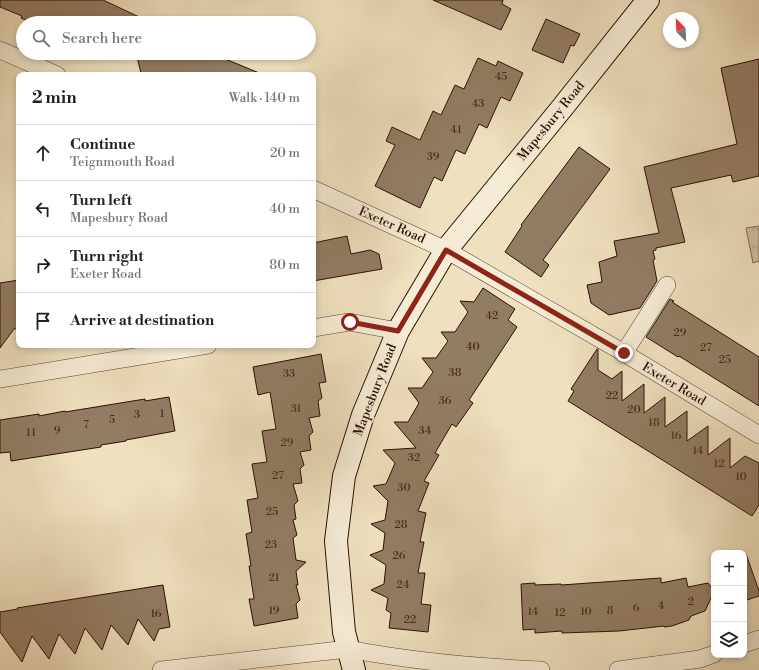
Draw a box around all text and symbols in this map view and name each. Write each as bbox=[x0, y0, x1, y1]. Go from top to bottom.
north arrow bbox=[663, 12, 699, 48]
search box bbox=[16, 16, 316, 60]
icon: search bbox=[30, 27, 52, 49]
text: Search here bbox=[62, 29, 142, 48]
house number: 45 bbox=[495, 70, 507, 84]
street label: Mapesbury Road bbox=[514, 77, 588, 164]
text: 2 min bbox=[32, 87, 77, 109]
text: Walk · 140 m bbox=[229, 90, 300, 106]
house number: 43 bbox=[472, 97, 484, 111]
house number: 41 bbox=[450, 123, 462, 137]
text: Continue bbox=[70, 135, 135, 154]
icon: ahead bbox=[32, 142, 54, 164]
text: 20 m bbox=[270, 145, 300, 161]
house number: 39 bbox=[427, 150, 440, 164]
text: Teignmouth Road bbox=[70, 154, 175, 170]
text: Turn left bbox=[70, 191, 132, 210]
icon: left bbox=[32, 198, 54, 220]
text: 40 m bbox=[270, 201, 300, 217]
street label: Exeter Road bbox=[356, 203, 428, 247]
text: Mapesbury Road bbox=[70, 210, 168, 226]
text: Turn right bbox=[70, 247, 144, 266]
icon: right bbox=[32, 254, 54, 276]
text: 80 m bbox=[269, 257, 300, 273]
text: Exeter Road bbox=[70, 266, 141, 282]
house number: 42 bbox=[486, 309, 498, 323]
icon: arrive bbox=[32, 310, 54, 332]
text: Arrive at destination bbox=[70, 311, 214, 330]
route start bbox=[341, 313, 359, 331]
house number: 29 bbox=[674, 326, 687, 340]
house number: 40 bbox=[466, 340, 480, 354]
street label: Mapesbury Road bbox=[350, 341, 400, 439]
house number: 27 bbox=[700, 341, 712, 355]
route end bbox=[615, 344, 633, 362]
house number: 25 bbox=[719, 353, 731, 367]
street label: Exeter Road bbox=[639, 359, 709, 410]
house number: 38 bbox=[449, 366, 462, 380]
house number: 33 bbox=[283, 367, 295, 381]
house number: 22 bbox=[606, 389, 618, 403]
house number: 36 bbox=[439, 394, 452, 408]
house number: 31 bbox=[291, 402, 302, 416]
house number: 20 bbox=[627, 403, 641, 417]
house number: 1 bbox=[160, 407, 165, 421]
house number: 3 bbox=[134, 408, 140, 422]
house number: 5 bbox=[109, 413, 115, 427]
house number: 18 bbox=[648, 416, 660, 430]
house number: 7 bbox=[83, 418, 89, 432]
house number: 9 bbox=[54, 424, 61, 438]
house number: 34 bbox=[419, 424, 432, 438]
house number: 11 bbox=[26, 426, 36, 440]
house number: 16 bbox=[670, 429, 682, 443]
house number: 29 bbox=[281, 436, 294, 450]
house number: 14 bbox=[693, 444, 704, 458]
house number: 32 bbox=[408, 451, 420, 465]
house number: 12 bbox=[713, 457, 725, 471]
house number: 27 bbox=[272, 469, 284, 483]
house number: 10 bbox=[735, 470, 747, 484]
house number: 30 bbox=[397, 481, 411, 495]
house number: 25 bbox=[266, 505, 278, 519]
house number: 28 bbox=[394, 518, 408, 532]
house number: 23 bbox=[265, 538, 277, 552]
house number: 26 bbox=[393, 549, 406, 563]
map controls bbox=[711, 550, 747, 658]
button: + bbox=[711, 550, 747, 586]
house number: 21 bbox=[268, 571, 280, 585]
house number: 24 bbox=[397, 578, 410, 592]
button: − bbox=[711, 586, 747, 622]
house number: 2 bbox=[688, 595, 694, 609]
house number: 4 bbox=[658, 599, 665, 613]
house number: 6 bbox=[633, 601, 640, 615]
house number: 19 bbox=[268, 604, 280, 618]
house number: 8 bbox=[607, 604, 614, 618]
house number: 14 bbox=[528, 605, 539, 619]
house number: 10 bbox=[580, 605, 592, 619]
house number: 12 bbox=[554, 606, 566, 620]
house number: 16 bbox=[150, 607, 162, 621]
house number: 22 bbox=[404, 613, 416, 627]
button: layers bbox=[711, 622, 747, 658]

